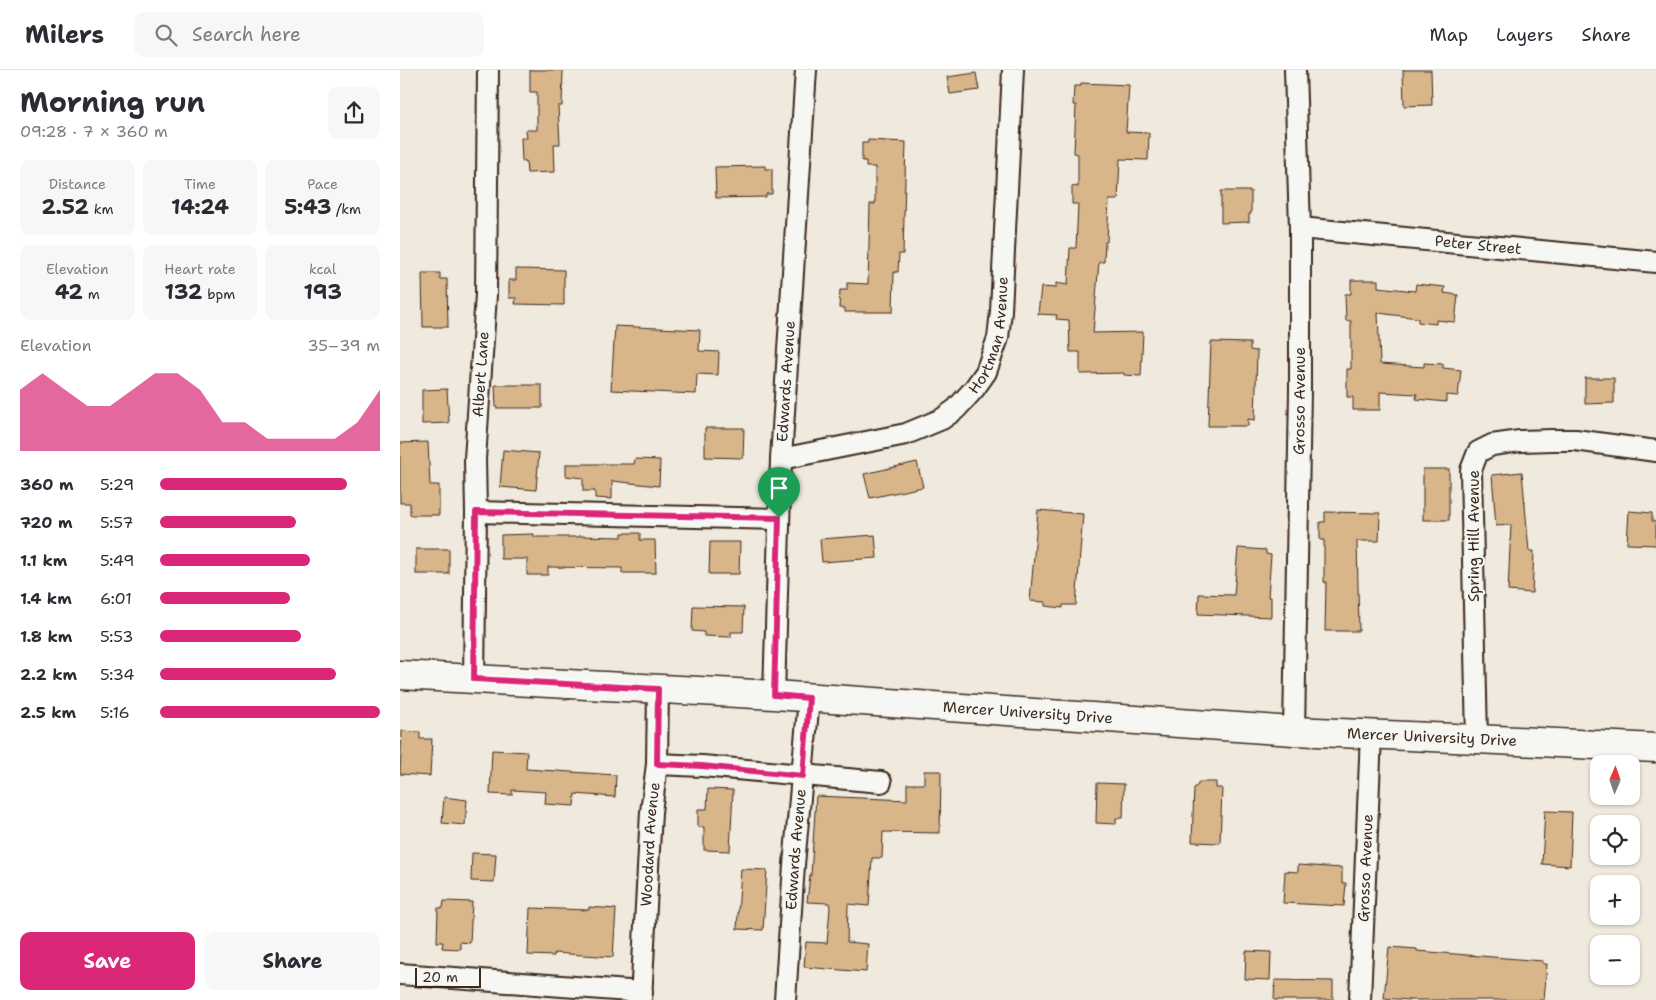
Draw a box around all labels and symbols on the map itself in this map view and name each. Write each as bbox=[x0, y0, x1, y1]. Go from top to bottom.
street label: Peter Street bbox=[1434, 231, 1522, 259]
street label: Hortman Avenue bbox=[964, 276, 1013, 398]
street label: Edwards Avenue bbox=[772, 320, 800, 443]
street label: Albert Lane bbox=[468, 331, 494, 418]
street label: Grosso Avenue bbox=[1289, 347, 1310, 455]
pin bbox=[758, 467, 800, 518]
street label: Spring Hill Avenue bbox=[1464, 470, 1484, 602]
street label: Mercer University Drive bbox=[942, 697, 1113, 728]
street label: Mercer University Drive bbox=[1347, 723, 1518, 751]
north arrow bbox=[1590, 755, 1640, 805]
street label: Woodard Avenue bbox=[636, 781, 665, 907]
street label: Edwards Avenue bbox=[781, 788, 811, 911]
street label: Grosso Avenue bbox=[1353, 814, 1378, 922]
scale bar bbox=[415, 965, 481, 988]

